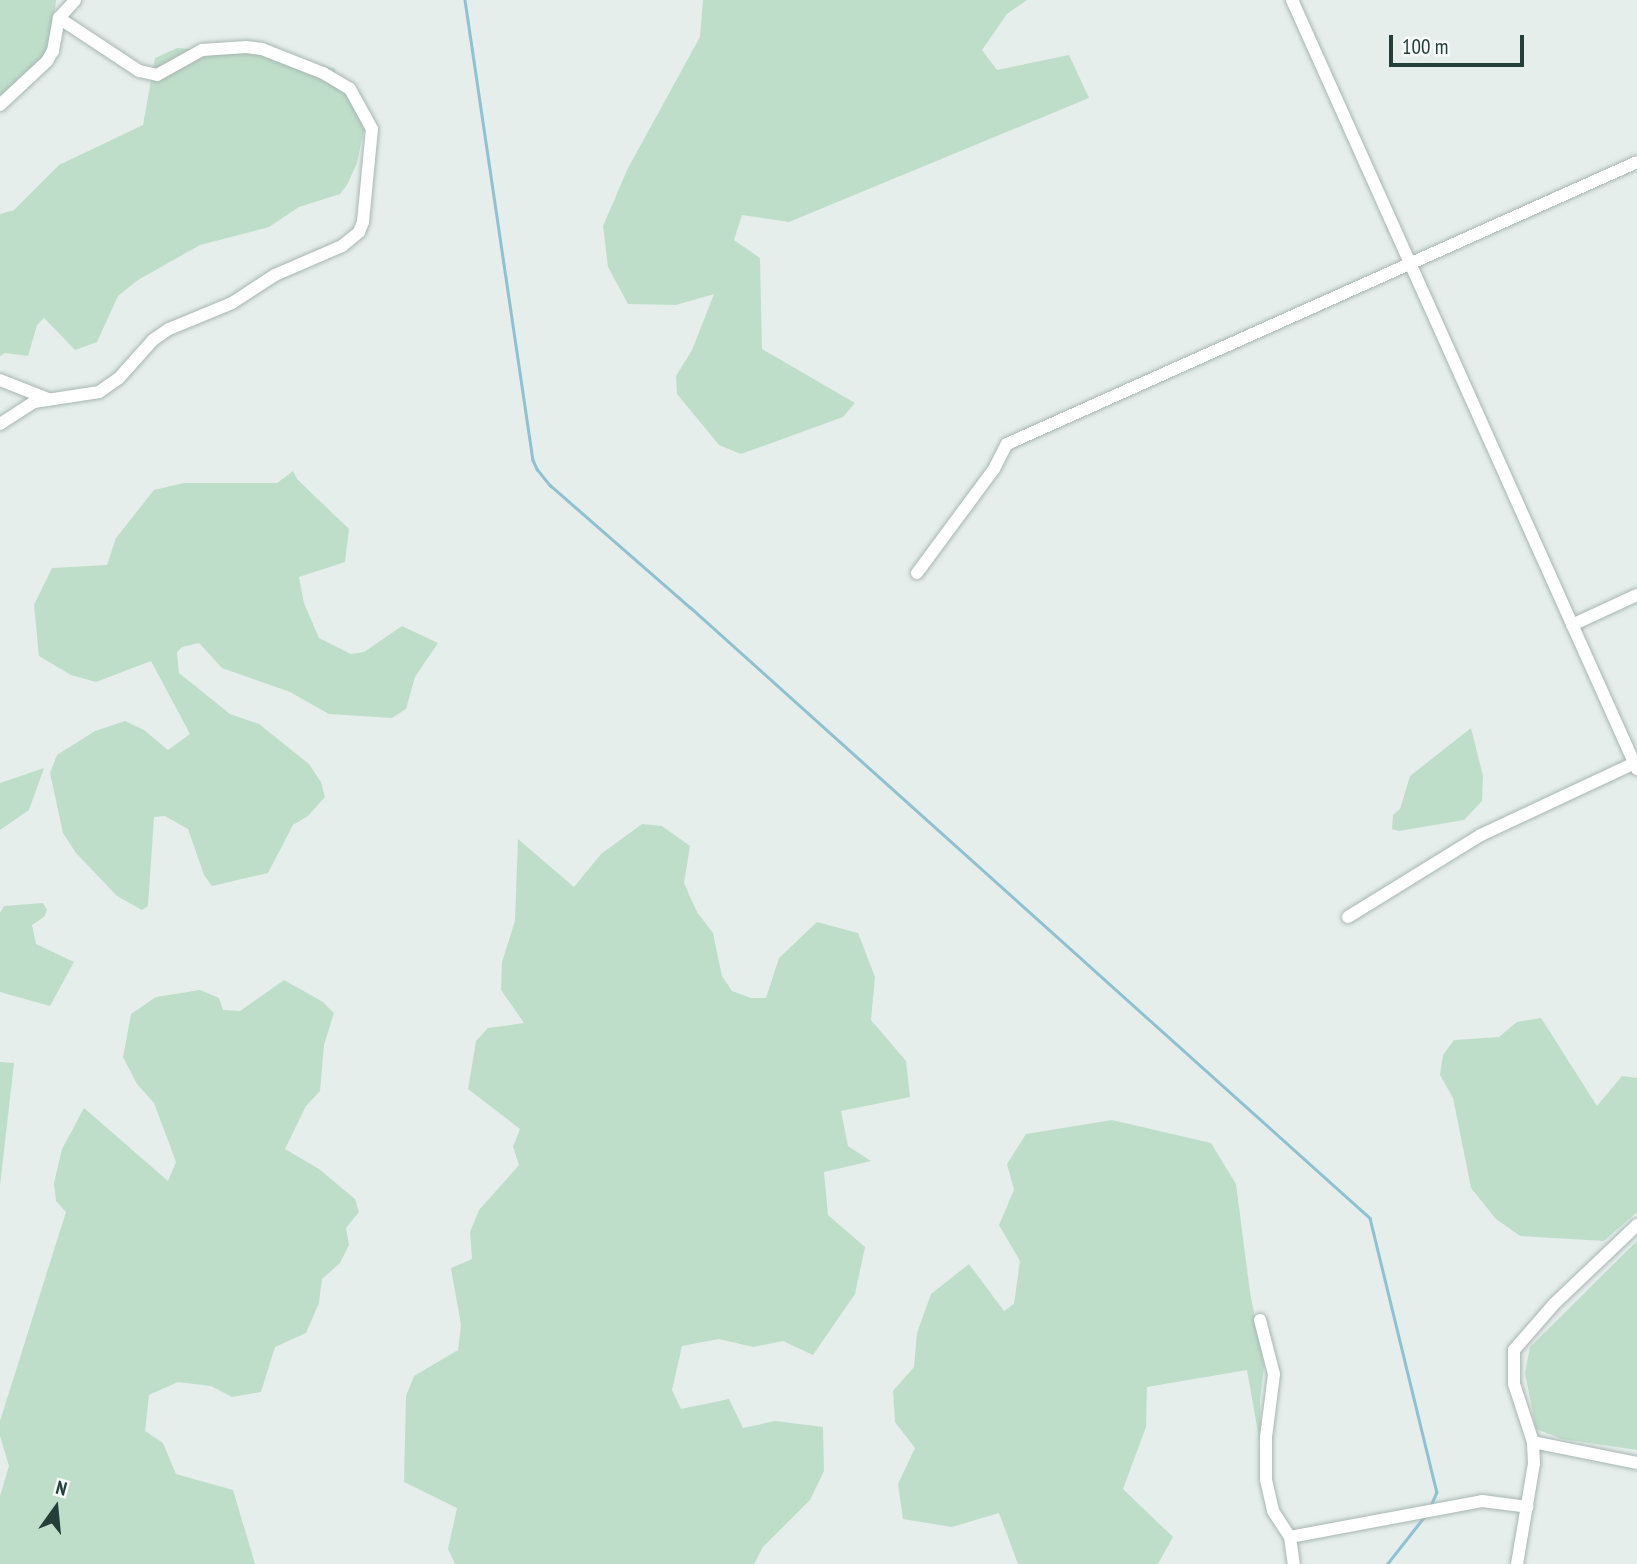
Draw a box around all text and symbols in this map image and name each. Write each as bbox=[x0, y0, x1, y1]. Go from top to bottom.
scale bar bbox=[1392, 21, 1527, 65]
text: 100 m bbox=[1402, 33, 1448, 60]
north arrow bbox=[21, 1473, 91, 1543]
text: N bbox=[53, 1475, 69, 1501]

